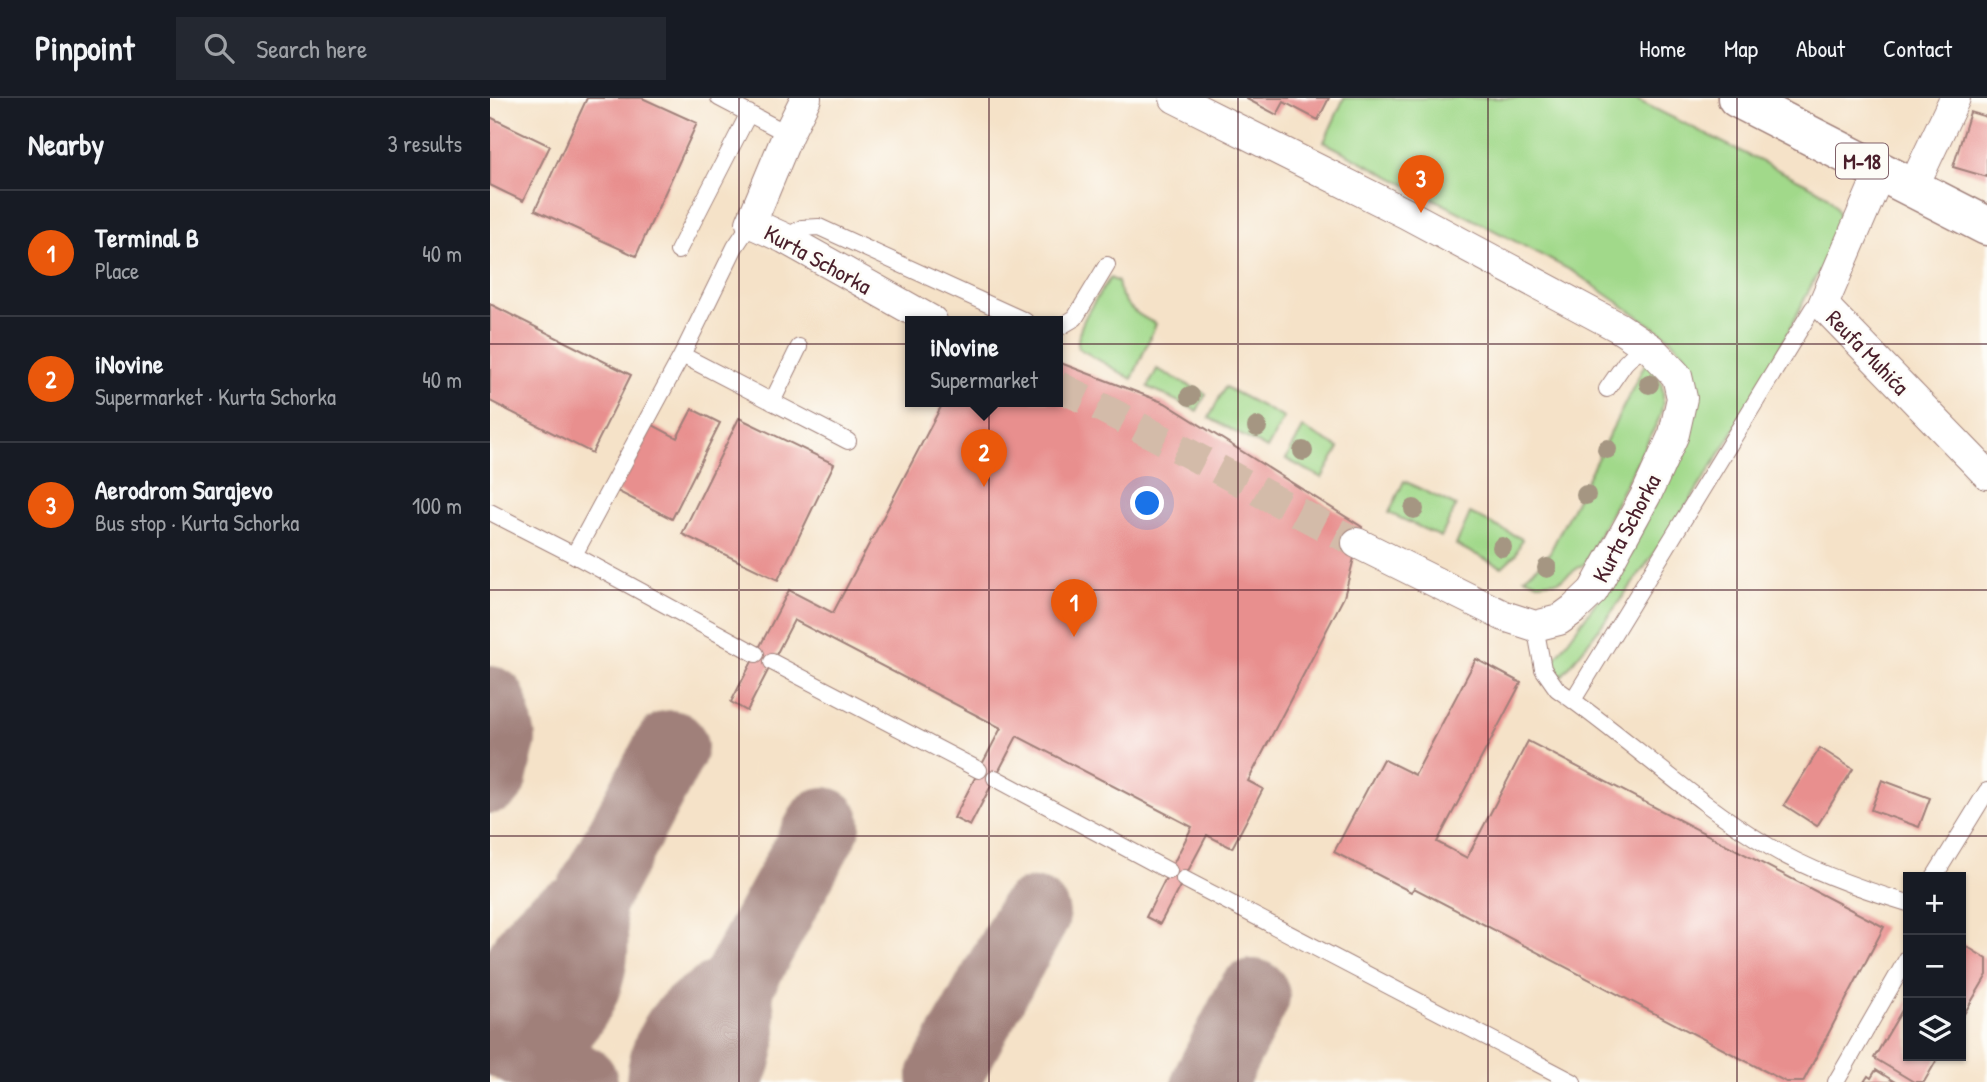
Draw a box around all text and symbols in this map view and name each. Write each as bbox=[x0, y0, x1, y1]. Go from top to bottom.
search box bbox=[176, 17, 666, 80]
text: Pinpoint bbox=[35, 26, 134, 70]
icon: search bbox=[200, 29, 238, 67]
text: Search here bbox=[256, 31, 367, 66]
text: Home bbox=[1639, 32, 1686, 64]
text: Map bbox=[1724, 32, 1758, 64]
text: About bbox=[1796, 32, 1845, 64]
text: Contact bbox=[1883, 32, 1952, 64]
text: Nearby bbox=[28, 124, 104, 164]
text: 3 results bbox=[387, 128, 462, 159]
road number: M-18 bbox=[1836, 144, 1888, 178]
pin: 3 bbox=[1398, 155, 1444, 213]
street label: Kurta Schorka bbox=[759, 217, 877, 301]
text: Terminal B bbox=[95, 220, 199, 255]
text: 1 bbox=[47, 238, 55, 269]
text: 40 m bbox=[422, 238, 462, 269]
text: Place bbox=[95, 255, 139, 286]
street label: Reufa Muhića bbox=[1820, 303, 1916, 401]
popup bbox=[905, 316, 1063, 407]
text: iNovine bbox=[930, 329, 999, 364]
text: iNovine bbox=[95, 346, 163, 381]
text: 2 bbox=[46, 364, 56, 395]
text: 40 m bbox=[422, 364, 462, 395]
text: Supermarket bbox=[930, 364, 1038, 395]
text: Supermarket · Kurta Schorka bbox=[95, 381, 336, 412]
pin: 2 bbox=[961, 429, 1007, 487]
street label: Kurta Schorka bbox=[1585, 469, 1667, 587]
text: Aerodrom Sarajevo bbox=[95, 472, 272, 507]
your location bbox=[1130, 486, 1164, 520]
text: 3 bbox=[46, 490, 56, 521]
text: 100 m bbox=[412, 490, 462, 521]
text: Bus stop · Kurta Schorka bbox=[95, 507, 299, 538]
pin: 1 bbox=[1051, 579, 1097, 637]
map controls bbox=[1903, 872, 1966, 1061]
button: + bbox=[1903, 872, 1966, 935]
button: − bbox=[1903, 935, 1966, 998]
button: layers bbox=[1903, 998, 1966, 1061]

